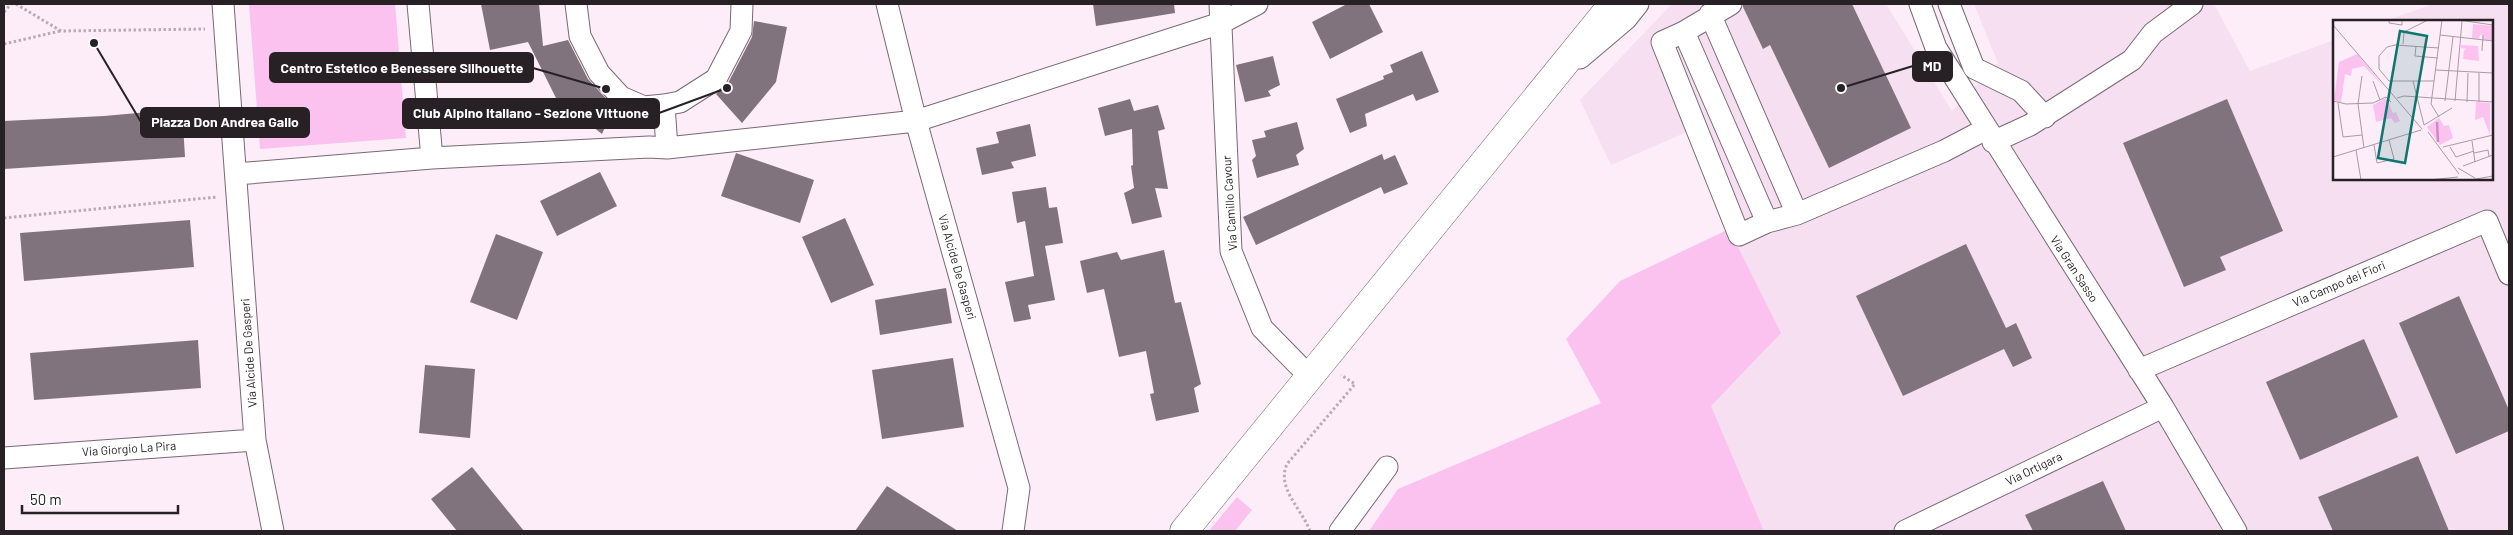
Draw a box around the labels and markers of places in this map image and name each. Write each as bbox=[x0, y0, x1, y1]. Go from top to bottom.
callout: MD bbox=[1913, 52, 1952, 81]
callout: Centro Estetico e Benessere Silhouette bbox=[270, 53, 533, 82]
callout: Club Alpino Italiano - Sezione Vittuone bbox=[403, 99, 659, 128]
callout: Piazza Don Andrea Gallo bbox=[141, 108, 309, 137]

